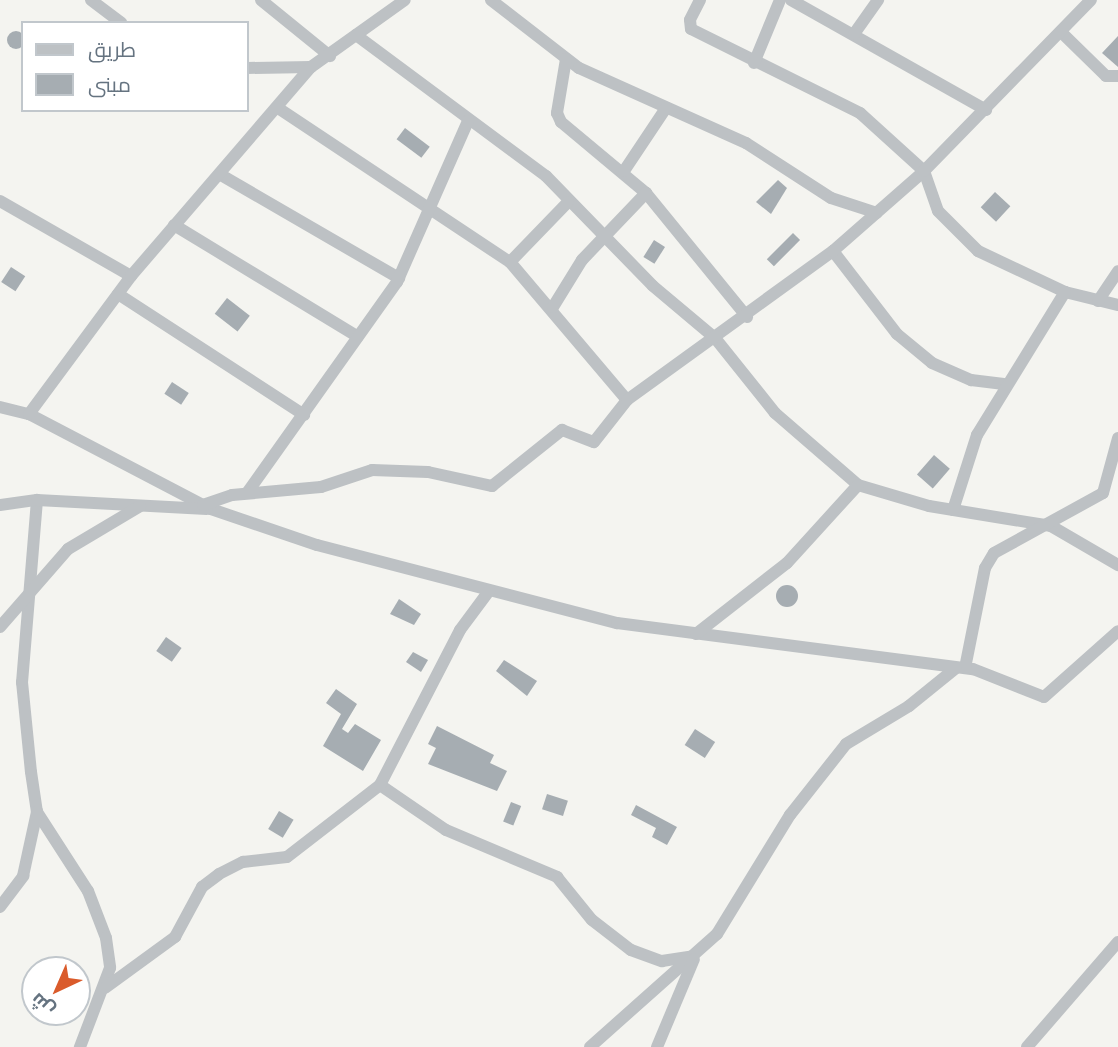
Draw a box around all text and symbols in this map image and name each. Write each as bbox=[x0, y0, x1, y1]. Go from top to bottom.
legend bbox=[21, 21, 248, 112]
text: طريق bbox=[88, 38, 136, 62]
text: مبنى bbox=[88, 73, 131, 97]
north arrow bbox=[21, 956, 91, 1026]
text: ش bbox=[26, 988, 59, 1021]

